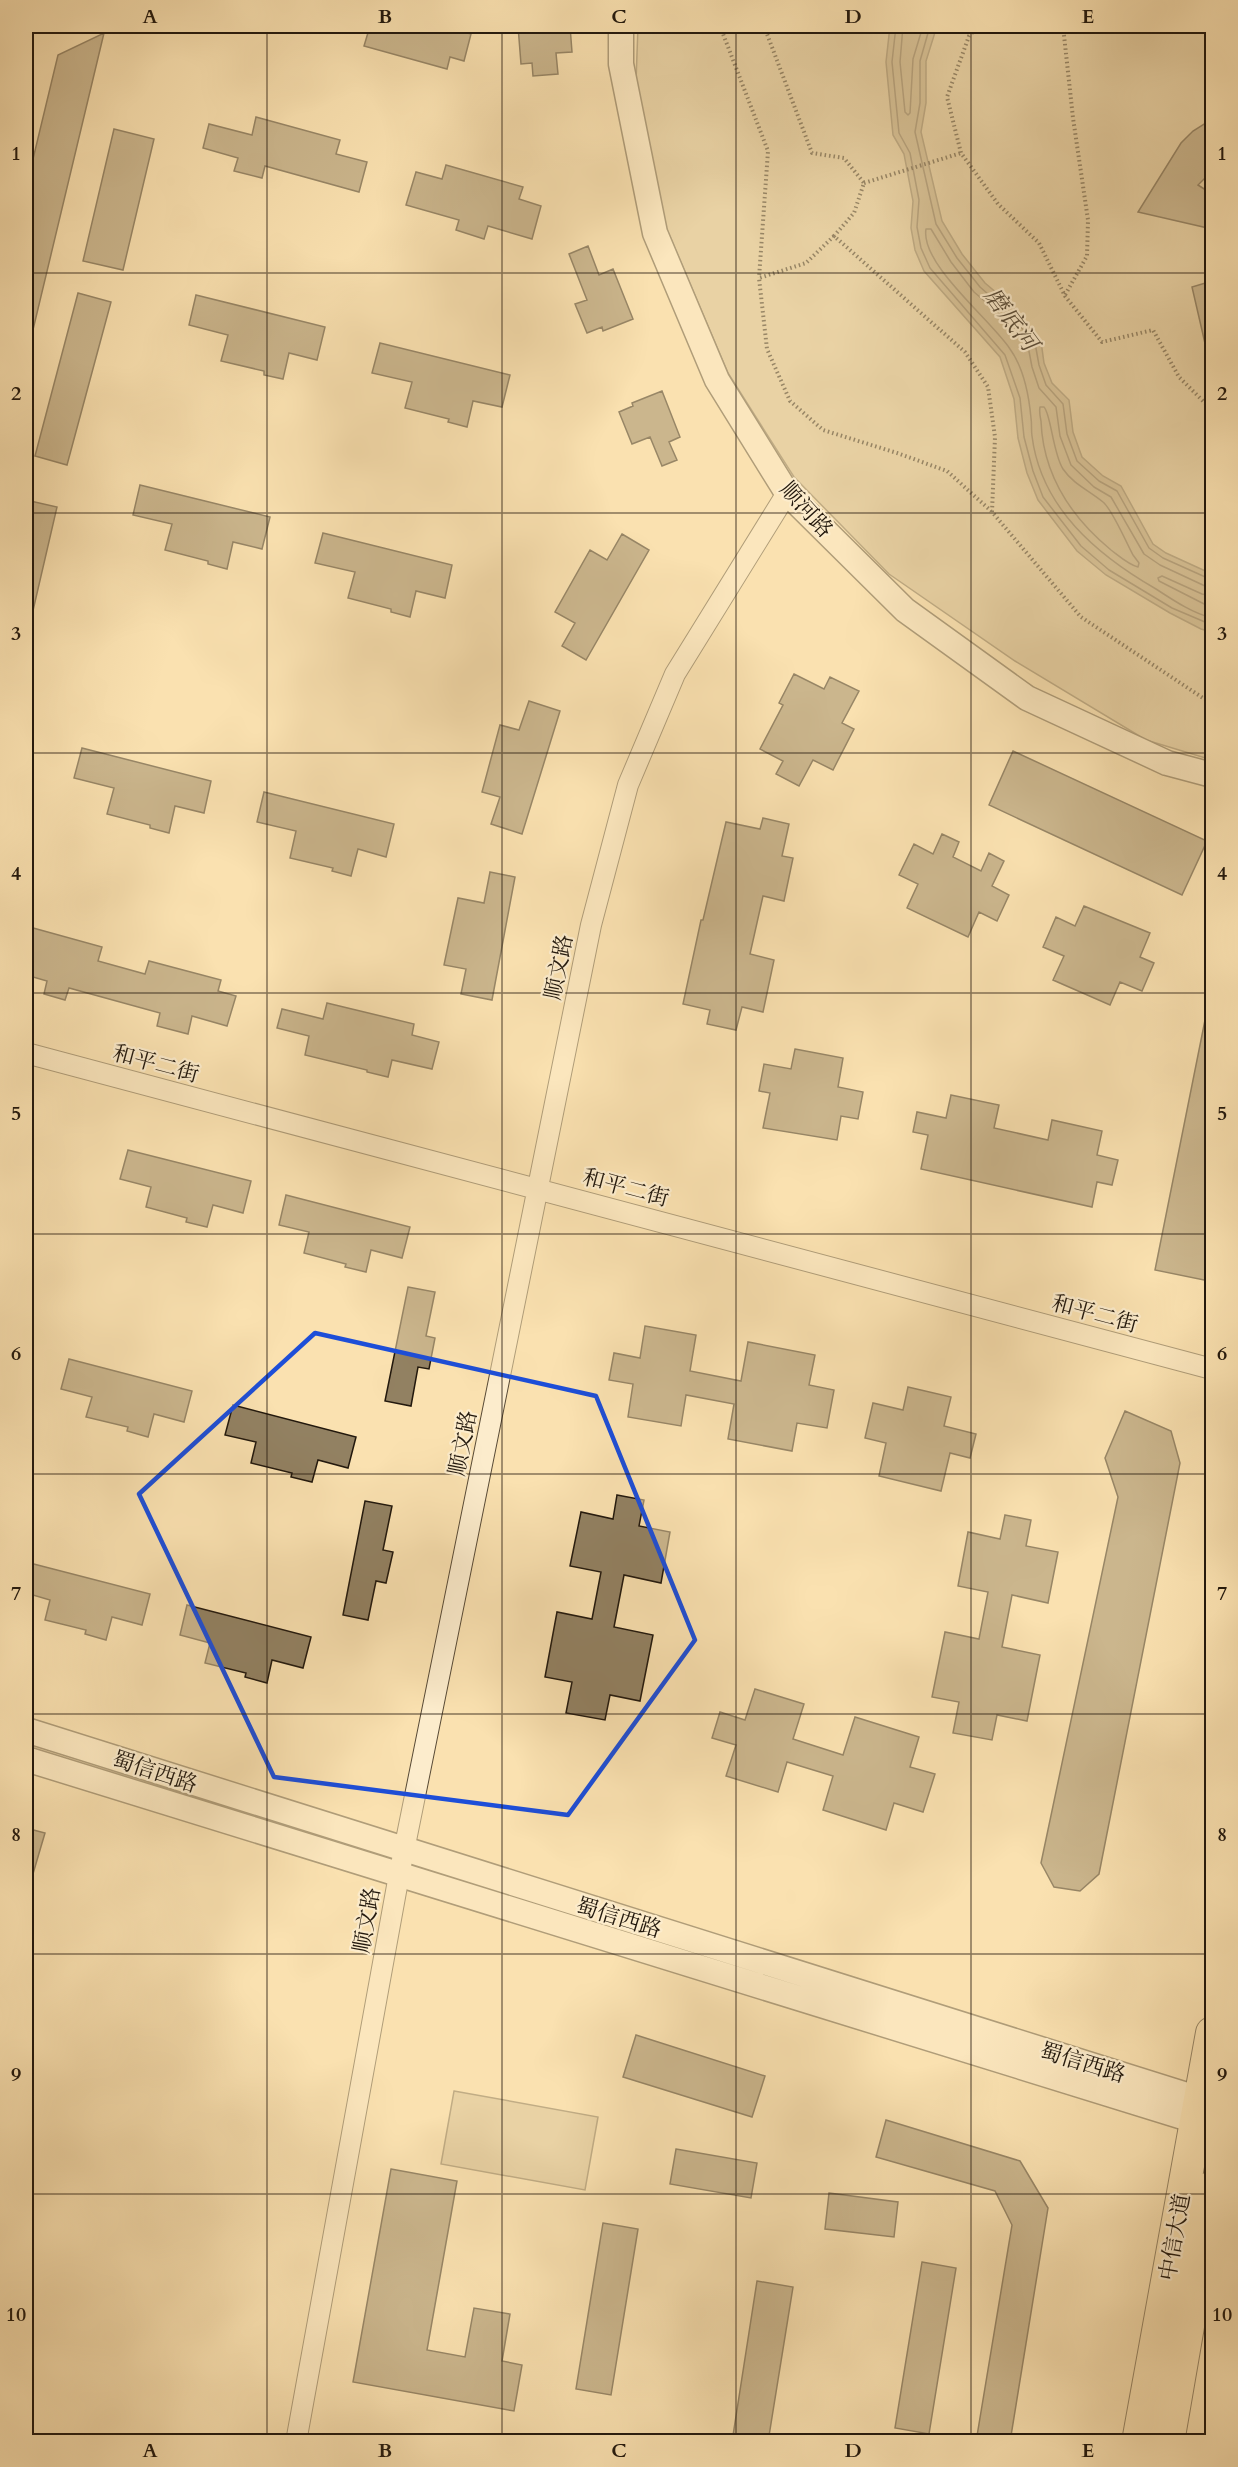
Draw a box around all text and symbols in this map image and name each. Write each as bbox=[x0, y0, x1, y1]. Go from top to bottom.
text: A bbox=[142, 3, 158, 30]
text: B bbox=[378, 3, 392, 30]
text: C bbox=[611, 3, 627, 30]
text: D bbox=[844, 3, 862, 30]
text: E bbox=[1082, 3, 1094, 30]
text: 1 bbox=[11, 140, 21, 167]
text: 1 bbox=[1217, 140, 1227, 167]
water label: 磨底河 bbox=[976, 281, 1048, 361]
text: 2 bbox=[11, 380, 21, 407]
text: 2 bbox=[1217, 380, 1227, 407]
street label: 顺河路 bbox=[773, 475, 839, 544]
text: 3 bbox=[11, 620, 21, 647]
text: 3 bbox=[1217, 620, 1227, 647]
text: 4 bbox=[11, 860, 21, 887]
text: 4 bbox=[1217, 860, 1227, 887]
street label: 顺文路 bbox=[538, 932, 580, 1002]
street label: 和平二街 bbox=[109, 1038, 202, 1090]
text: 5 bbox=[11, 1100, 21, 1127]
text: 5 bbox=[1217, 1100, 1227, 1127]
street label: 和平二街 bbox=[579, 1162, 672, 1214]
street label: 和平二街 bbox=[1048, 1288, 1141, 1340]
text: 6 bbox=[11, 1340, 21, 1367]
text: 6 bbox=[1217, 1340, 1227, 1367]
street label: 顺文路 bbox=[442, 1408, 484, 1478]
text: 7 bbox=[11, 1580, 21, 1607]
text: 7 bbox=[1217, 1580, 1227, 1607]
street label: 蜀信西路 bbox=[108, 1744, 201, 1800]
text: 8 bbox=[11, 1821, 21, 1848]
text: 8 bbox=[1217, 1821, 1227, 1848]
street label: 顺文路 bbox=[346, 1885, 387, 1955]
street label: 蜀信西路 bbox=[572, 1891, 665, 1945]
street label: 蜀信西路 bbox=[1036, 2036, 1129, 2090]
text: 9 bbox=[11, 2061, 21, 2088]
text: 9 bbox=[1217, 2061, 1227, 2088]
street label: 中信大道 bbox=[1153, 2191, 1197, 2283]
text: 10 bbox=[6, 2301, 26, 2328]
text: 10 bbox=[1212, 2301, 1232, 2328]
text: A bbox=[142, 2437, 158, 2464]
text: B bbox=[378, 2437, 392, 2464]
text: C bbox=[611, 2437, 627, 2464]
text: D bbox=[844, 2437, 862, 2464]
text: E bbox=[1082, 2437, 1094, 2464]

